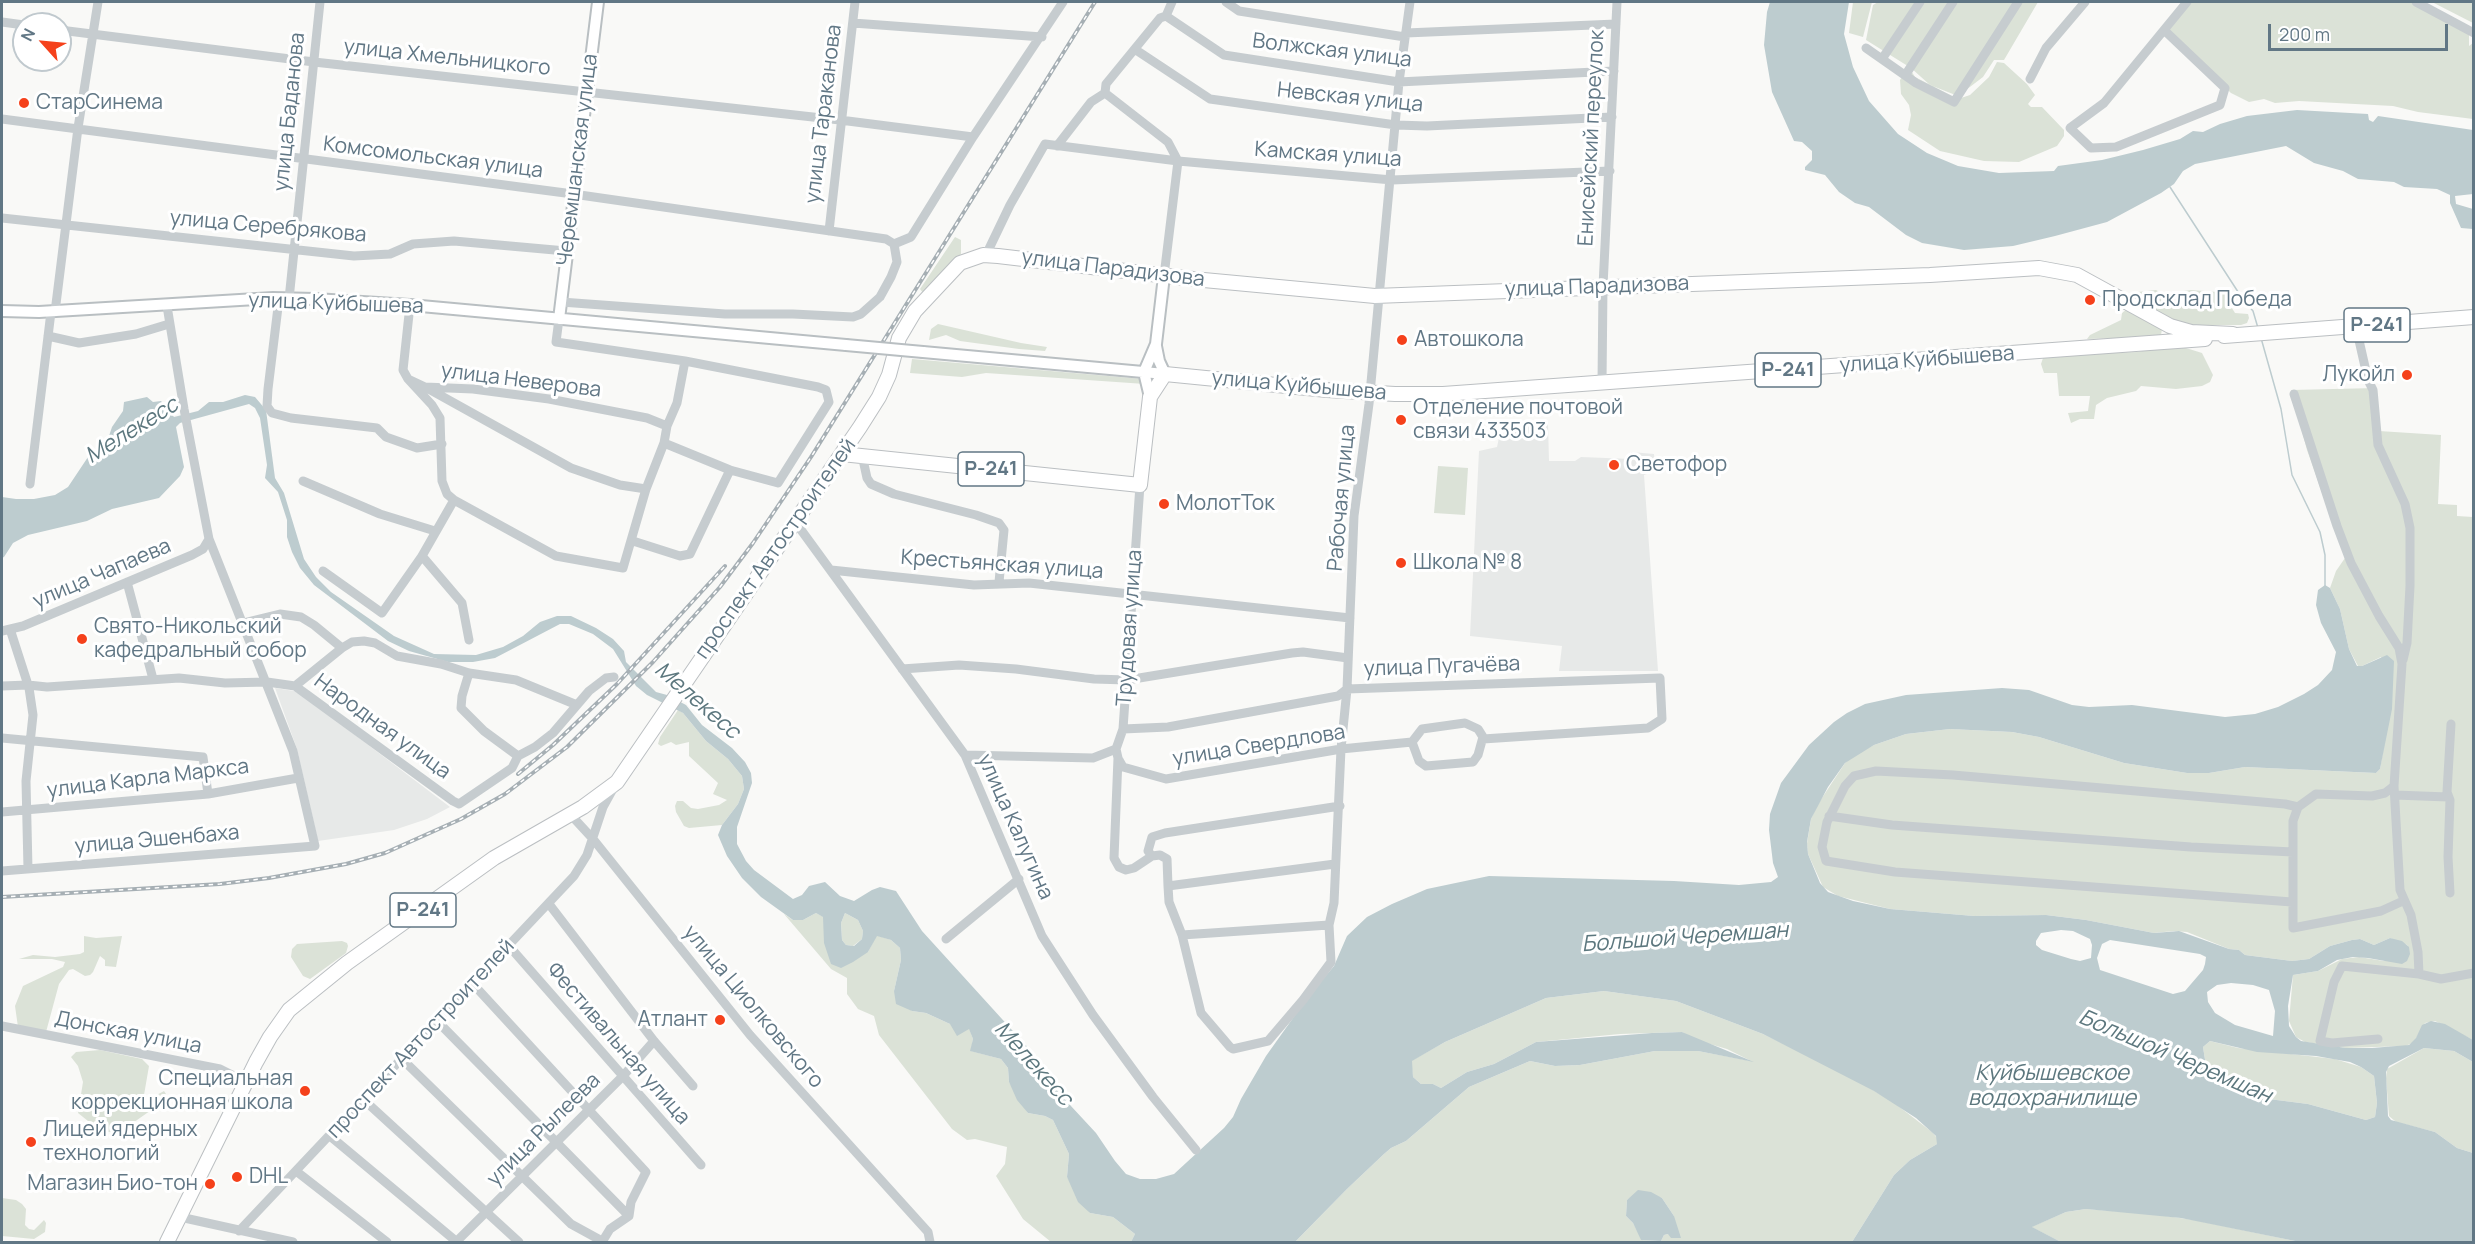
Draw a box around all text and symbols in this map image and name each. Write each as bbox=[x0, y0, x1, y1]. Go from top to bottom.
north arrow bbox=[12, 12, 72, 72]
scale bar bbox=[2271, 12, 2451, 50]
text: 200 m bbox=[2279, 22, 2330, 46]
street label: улица Тараканова bbox=[801, 23, 847, 205]
text: N bbox=[15, 25, 40, 45]
street label: Волжская улица bbox=[1251, 29, 1413, 73]
street label: Енисейский переулок bbox=[1574, 29, 1610, 247]
street label: улица Баданова bbox=[269, 31, 311, 193]
street label: улица Хмельницкого bbox=[342, 35, 552, 81]
street label: Черемшанская улица bbox=[552, 52, 604, 268]
street label: Невская улица bbox=[1276, 78, 1424, 118]
place label: СтарСинема bbox=[36, 90, 163, 116]
marker: СтарСинема bbox=[17, 96, 31, 110]
street label: Комсомольская улица bbox=[322, 132, 544, 184]
street label: Камская улица bbox=[1254, 137, 1402, 173]
street label: улица Серебрякова bbox=[169, 206, 367, 248]
street label: улица Парадизова bbox=[1020, 245, 1206, 293]
street label: улица Парадизова bbox=[1504, 271, 1690, 303]
place label: Продсклад Победа bbox=[2102, 287, 2292, 313]
street label: улица Куйбышева bbox=[248, 288, 424, 320]
marker: Продсклад Победа bbox=[2083, 293, 2097, 307]
road number: Р-241 bbox=[2344, 308, 2410, 342]
place label: Автошкола bbox=[1414, 327, 1524, 353]
marker: Автошкола bbox=[1395, 333, 1409, 347]
street label: улица Куйбышева bbox=[1839, 341, 2015, 379]
road number: Р-241 bbox=[1755, 353, 1821, 387]
street label: улица Неверова bbox=[439, 359, 603, 403]
place label: Лукойл bbox=[2323, 362, 2395, 388]
street label: улица Куйбышева bbox=[1210, 366, 1388, 406]
marker: Лукойл bbox=[2400, 368, 2414, 382]
water label: Мелекесс bbox=[81, 392, 183, 470]
place label: Отделение почтовой связи 433503 bbox=[1413, 395, 1623, 445]
marker: Отделение почтовой связи 433503 bbox=[1394, 413, 1408, 427]
street label: Рабочая улица bbox=[1323, 424, 1361, 572]
street label: проспект Автостроителей bbox=[690, 434, 862, 664]
road number: Р-241 bbox=[958, 452, 1024, 486]
place label: Светофор bbox=[1626, 452, 1727, 478]
marker: Светофор bbox=[1607, 458, 1621, 472]
place label: МолотТок bbox=[1176, 491, 1275, 517]
marker: МолотТок bbox=[1157, 497, 1171, 511]
street label: улица Чапаева bbox=[29, 534, 175, 614]
street label: Крестьянская улица bbox=[900, 545, 1104, 585]
street label: Трудовая улица bbox=[1112, 549, 1148, 707]
place label: Школа № 8 bbox=[1413, 550, 1522, 576]
marker: Школа № 8 bbox=[1394, 556, 1408, 570]
place label: Свято-Никольский кафедральный собор bbox=[94, 614, 307, 664]
marker: Свято-Никольский кафедральный собор bbox=[75, 632, 89, 646]
street label: улица Пугачёва bbox=[1363, 652, 1521, 682]
water label: Мелекесс bbox=[649, 657, 745, 745]
street label: Народная улица bbox=[309, 669, 455, 785]
street label: улица Свердлова bbox=[1171, 720, 1347, 772]
street label: улица Калугина bbox=[972, 750, 1058, 904]
street label: улица Карла Маркса bbox=[46, 754, 250, 804]
street label: улица Эшенбаха bbox=[74, 820, 240, 860]
road number: Р-241 bbox=[390, 893, 456, 927]
water label: Большой Черемшан bbox=[1581, 918, 1789, 958]
street label: улица Циолковского bbox=[677, 920, 829, 1094]
street label: проспект Автостроителей bbox=[322, 934, 520, 1144]
street label: Фестивальная улица bbox=[541, 958, 695, 1130]
water label: Большой Черемшан bbox=[2075, 1004, 2275, 1110]
street label: Донская улица bbox=[52, 1006, 204, 1060]
place label: Атлант bbox=[637, 1007, 708, 1033]
marker: Атлант bbox=[713, 1013, 727, 1027]
water label: Мелекесс bbox=[988, 1016, 1078, 1112]
water label: Куйбышевское водохранилище bbox=[1968, 1061, 2136, 1112]
place label: Специальная коррекционная школа bbox=[71, 1066, 293, 1116]
street label: улица Рылеева bbox=[482, 1068, 606, 1192]
marker: Специальная коррекционная школа bbox=[298, 1084, 312, 1098]
place label: Лицей ядерных технологий bbox=[43, 1117, 197, 1167]
marker: Лицей ядерных технологий bbox=[24, 1135, 38, 1149]
place label: DHL bbox=[249, 1164, 288, 1190]
marker: DHL bbox=[230, 1170, 244, 1184]
place label: Магазин Био-тон bbox=[27, 1171, 198, 1197]
marker: Магазин Био-тон bbox=[203, 1177, 217, 1191]

